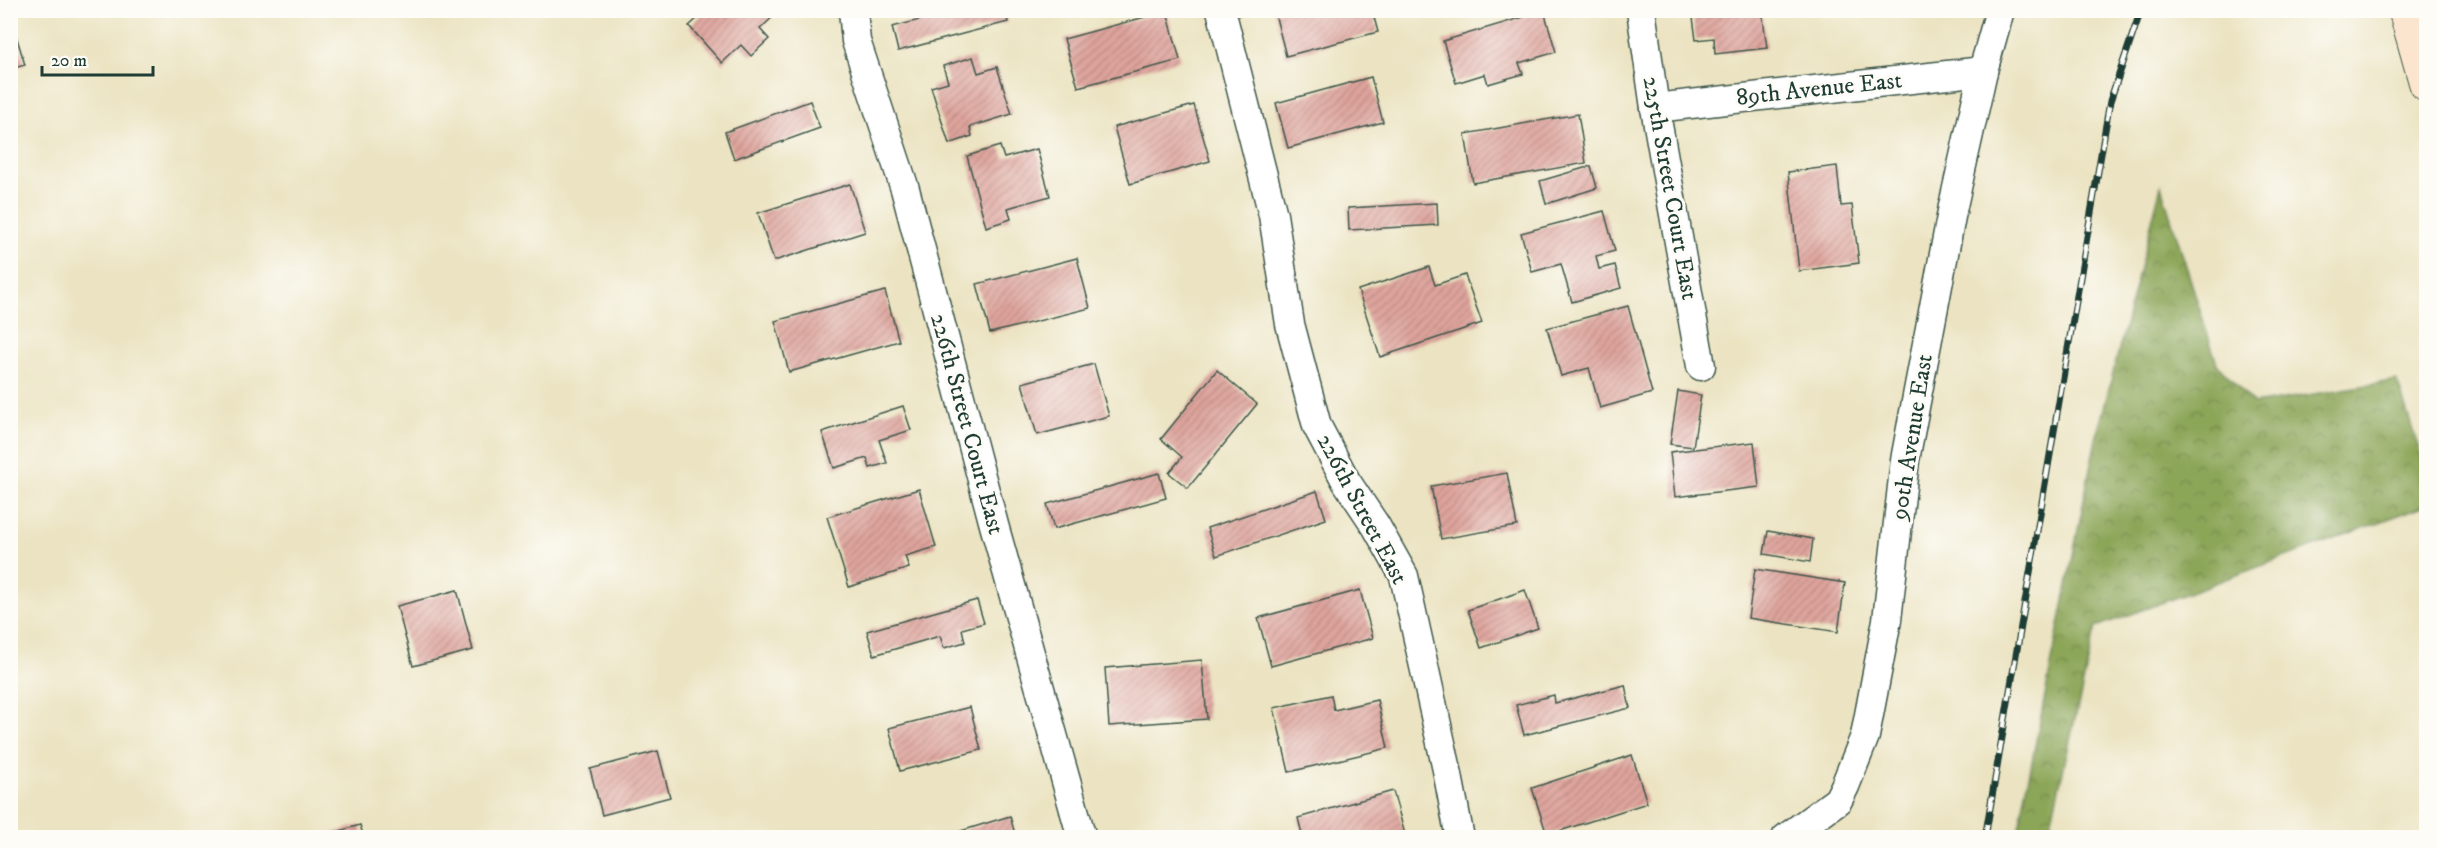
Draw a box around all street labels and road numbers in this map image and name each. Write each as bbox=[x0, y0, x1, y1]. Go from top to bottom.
street label: 89th Avenue East bbox=[1735, 65, 1904, 113]
street label: 225th Street Court East bbox=[1636, 74, 1704, 302]
street label: 226th Street Court East bbox=[923, 310, 1011, 538]
street label: 90th Avenue East bbox=[1884, 352, 1940, 523]
street label: 226th Street East bbox=[1310, 429, 1414, 590]

